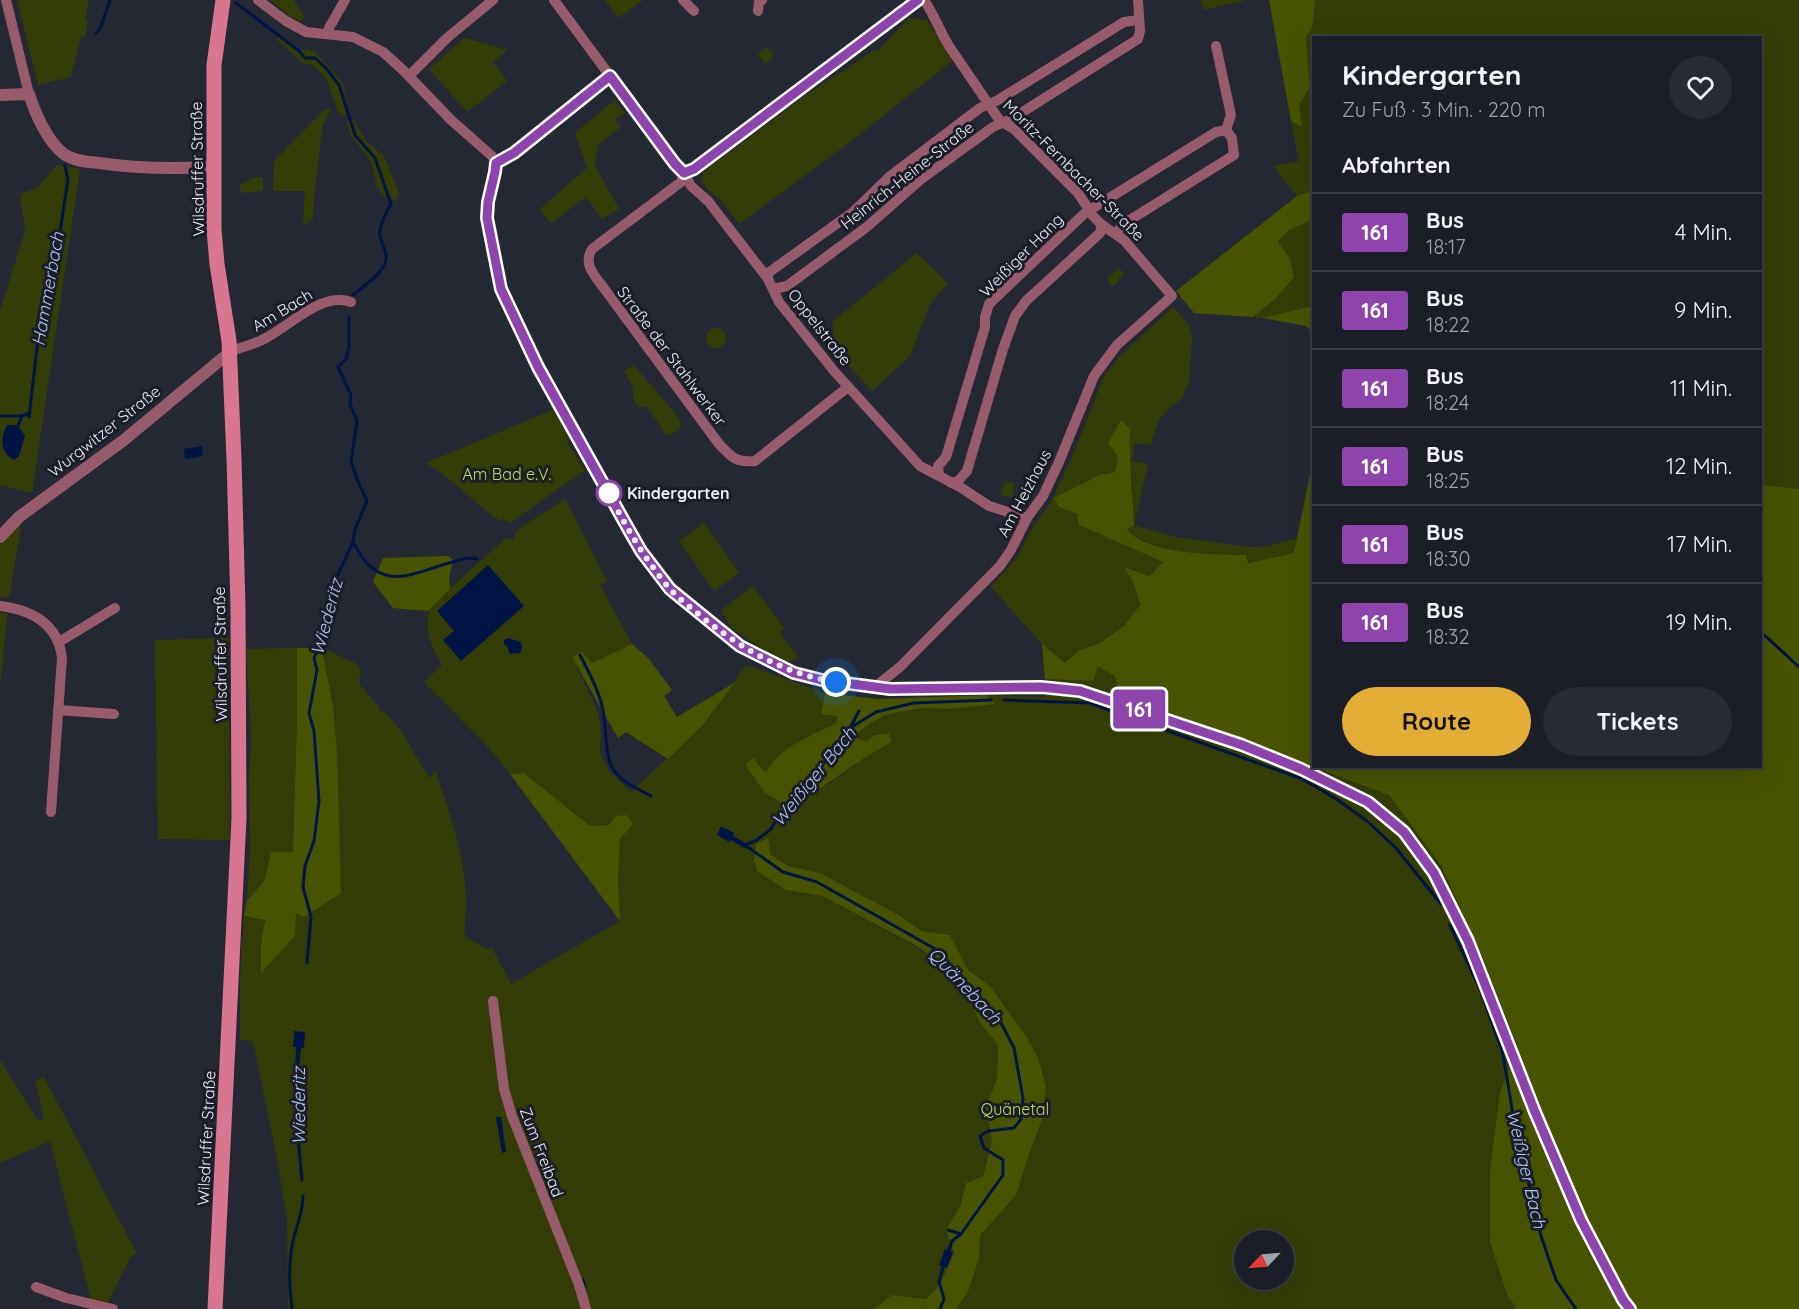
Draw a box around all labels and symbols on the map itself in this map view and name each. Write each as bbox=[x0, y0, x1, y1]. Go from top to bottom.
street label: Moritz-Fernbacher-Straße bbox=[999, 95, 1149, 245]
street label: Wilsdruffer Straße bbox=[186, 101, 208, 237]
street label: Heinrich-Heine-Straße bbox=[836, 117, 978, 233]
street label: Weißiger Hang bbox=[975, 209, 1067, 301]
water label: Hammerbach bbox=[26, 229, 69, 348]
street label: Straße der Stahlwerker bbox=[613, 282, 731, 430]
street label: Am Bach bbox=[248, 284, 316, 336]
street label: Oppelstraße bbox=[784, 285, 856, 369]
street label: Wurgwitzer Straße bbox=[44, 381, 164, 481]
street label: Am Heizhaus bbox=[993, 446, 1055, 540]
park label: Am Bad e.V. bbox=[463, 464, 552, 484]
marker: Kindergarten bbox=[596, 480, 622, 506]
place label: Kindergarten bbox=[627, 483, 730, 503]
water label: Wiederitz bbox=[305, 574, 348, 658]
street label: Wilsdruffer Straße bbox=[209, 586, 231, 722]
your location bbox=[821, 667, 851, 697]
line badge: 161 bbox=[1104, 690, 1174, 728]
water label: Weißiger Bach bbox=[767, 722, 861, 831]
water label: Quänebach bbox=[924, 942, 1007, 1030]
water label: Wiederitz bbox=[287, 1065, 310, 1145]
street label: Wilsdruffer Straße bbox=[192, 1070, 220, 1206]
park label: Quänetal bbox=[981, 1099, 1049, 1119]
street label: Zum Freibad bbox=[516, 1104, 568, 1200]
water label: Weißiger Bach bbox=[1502, 1107, 1551, 1231]
north arrow bbox=[1234, 1230, 1294, 1290]

